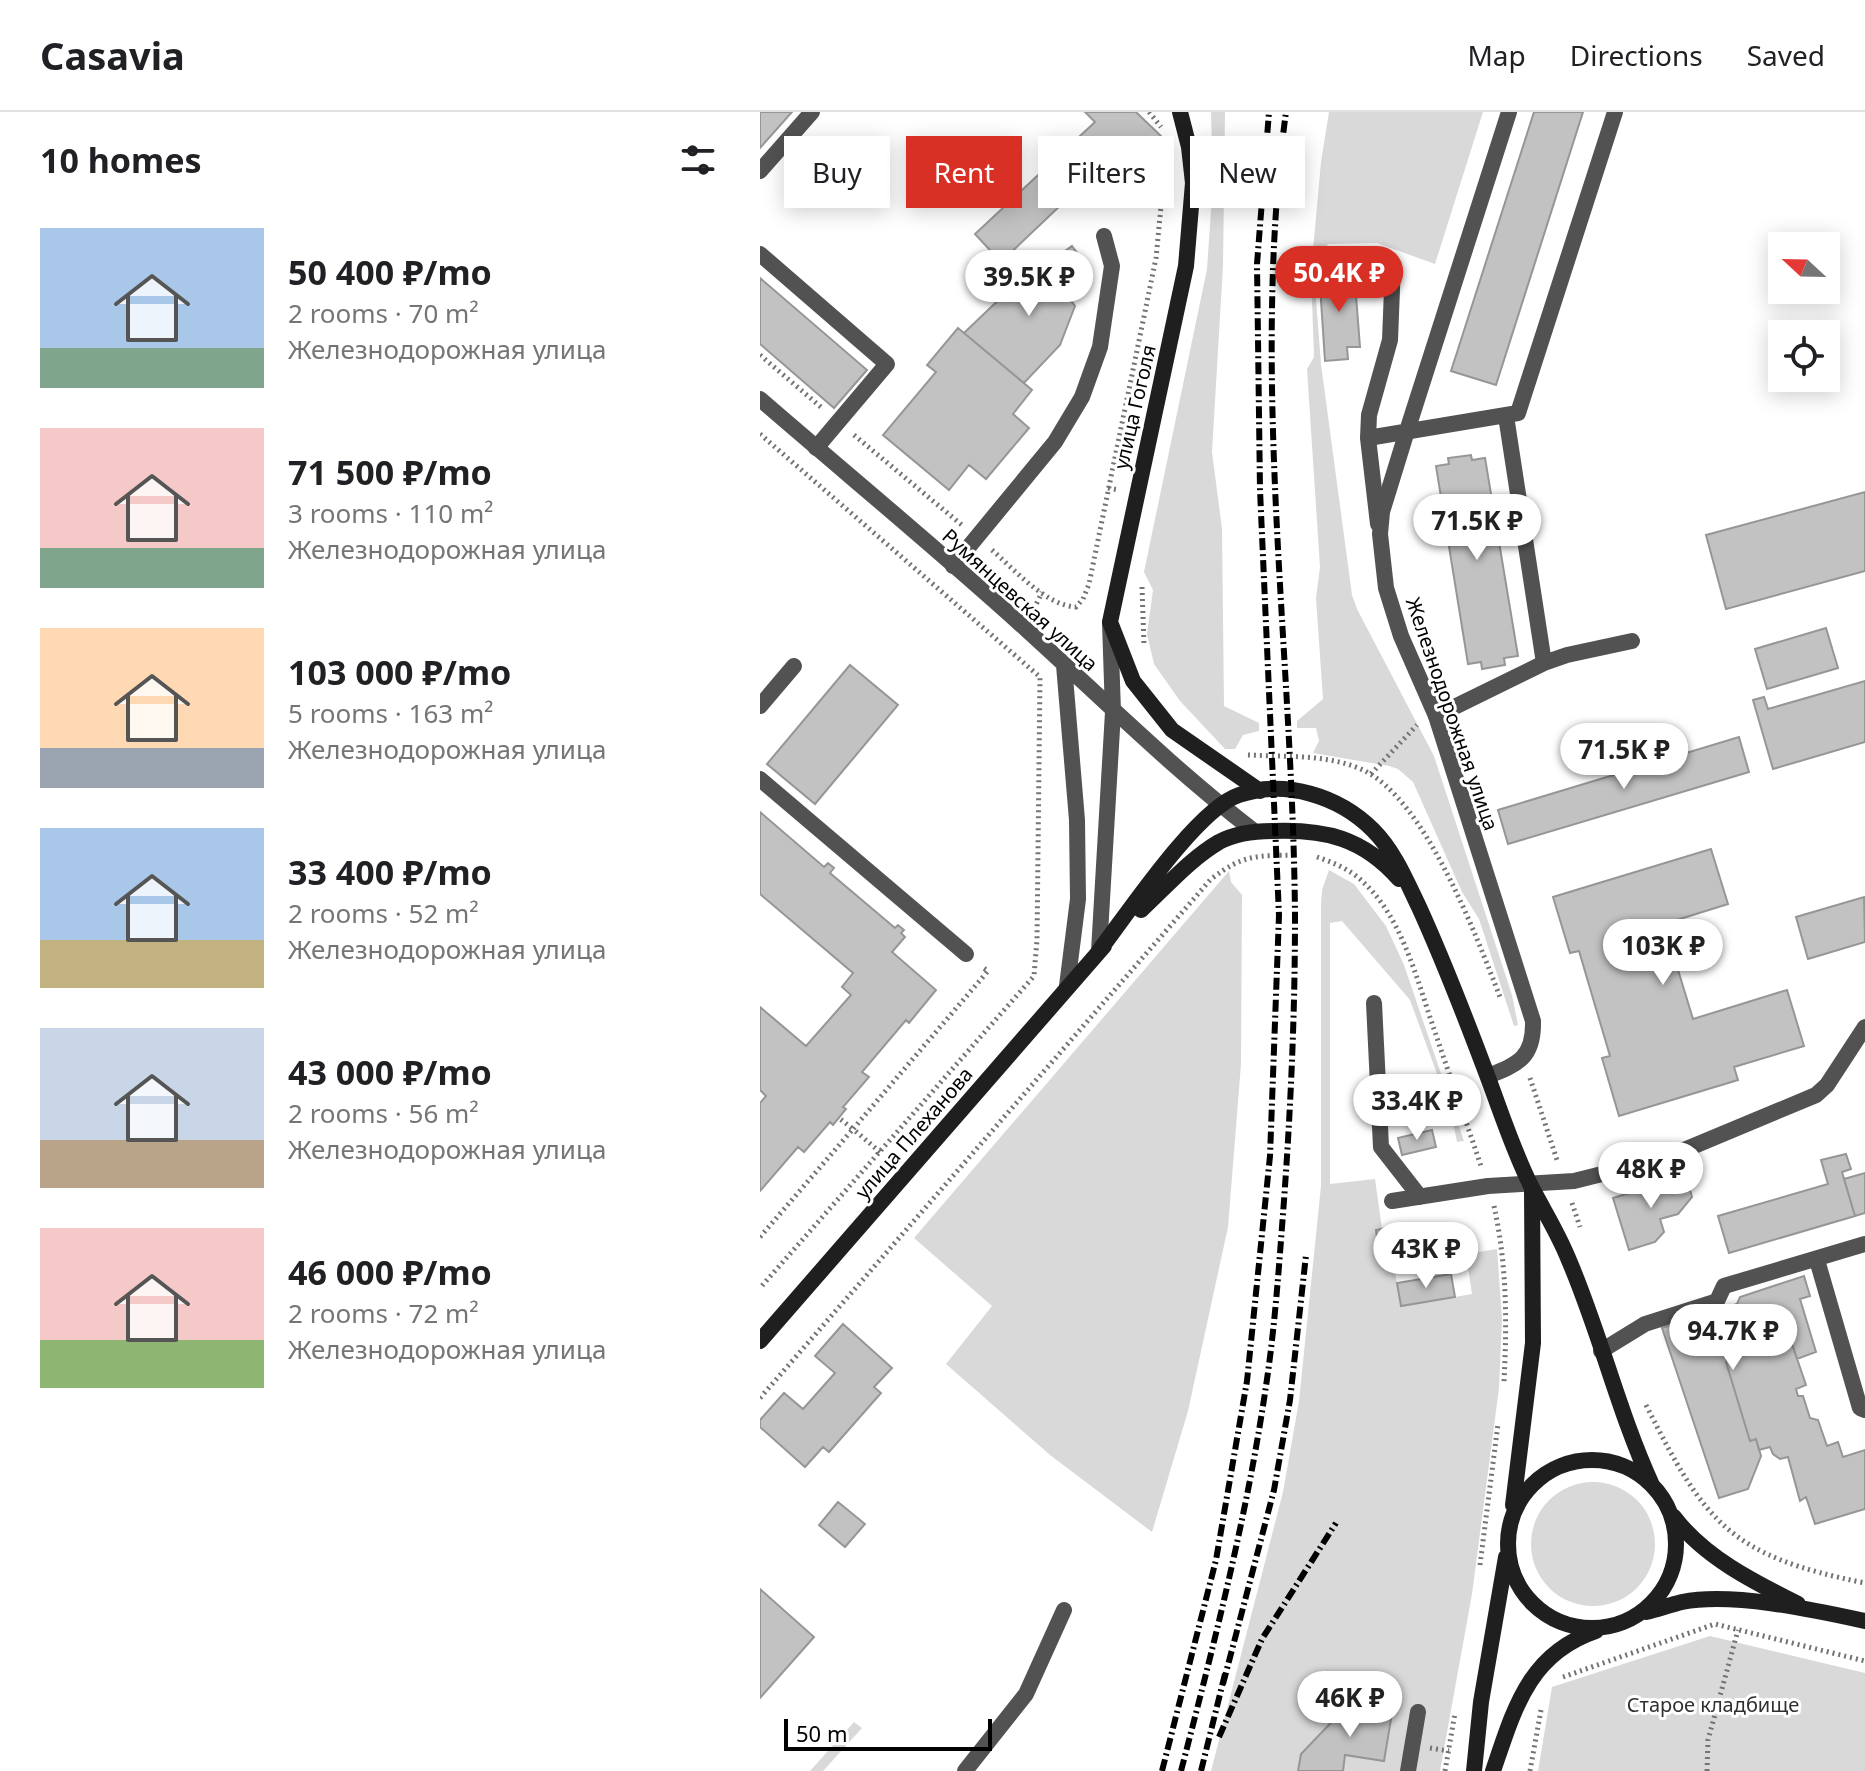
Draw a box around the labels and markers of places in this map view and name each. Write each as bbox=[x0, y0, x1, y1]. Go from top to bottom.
pin: 50.4K ₽ bbox=[1265, 246, 1413, 314]
pin: 39.5K ₽ bbox=[955, 250, 1103, 318]
pin: 71.5K ₽ bbox=[1403, 494, 1551, 562]
pin: 71.5K ₽ bbox=[1550, 723, 1698, 791]
pin: 103K ₽ bbox=[1598, 919, 1728, 987]
pin: 33.4K ₽ bbox=[1343, 1074, 1491, 1142]
pin: 48K ₽ bbox=[1595, 1142, 1707, 1210]
pin: 43K ₽ bbox=[1370, 1222, 1482, 1290]
pin: 94.7K ₽ bbox=[1659, 1304, 1807, 1372]
pin: 46K ₽ bbox=[1294, 1671, 1406, 1739]

